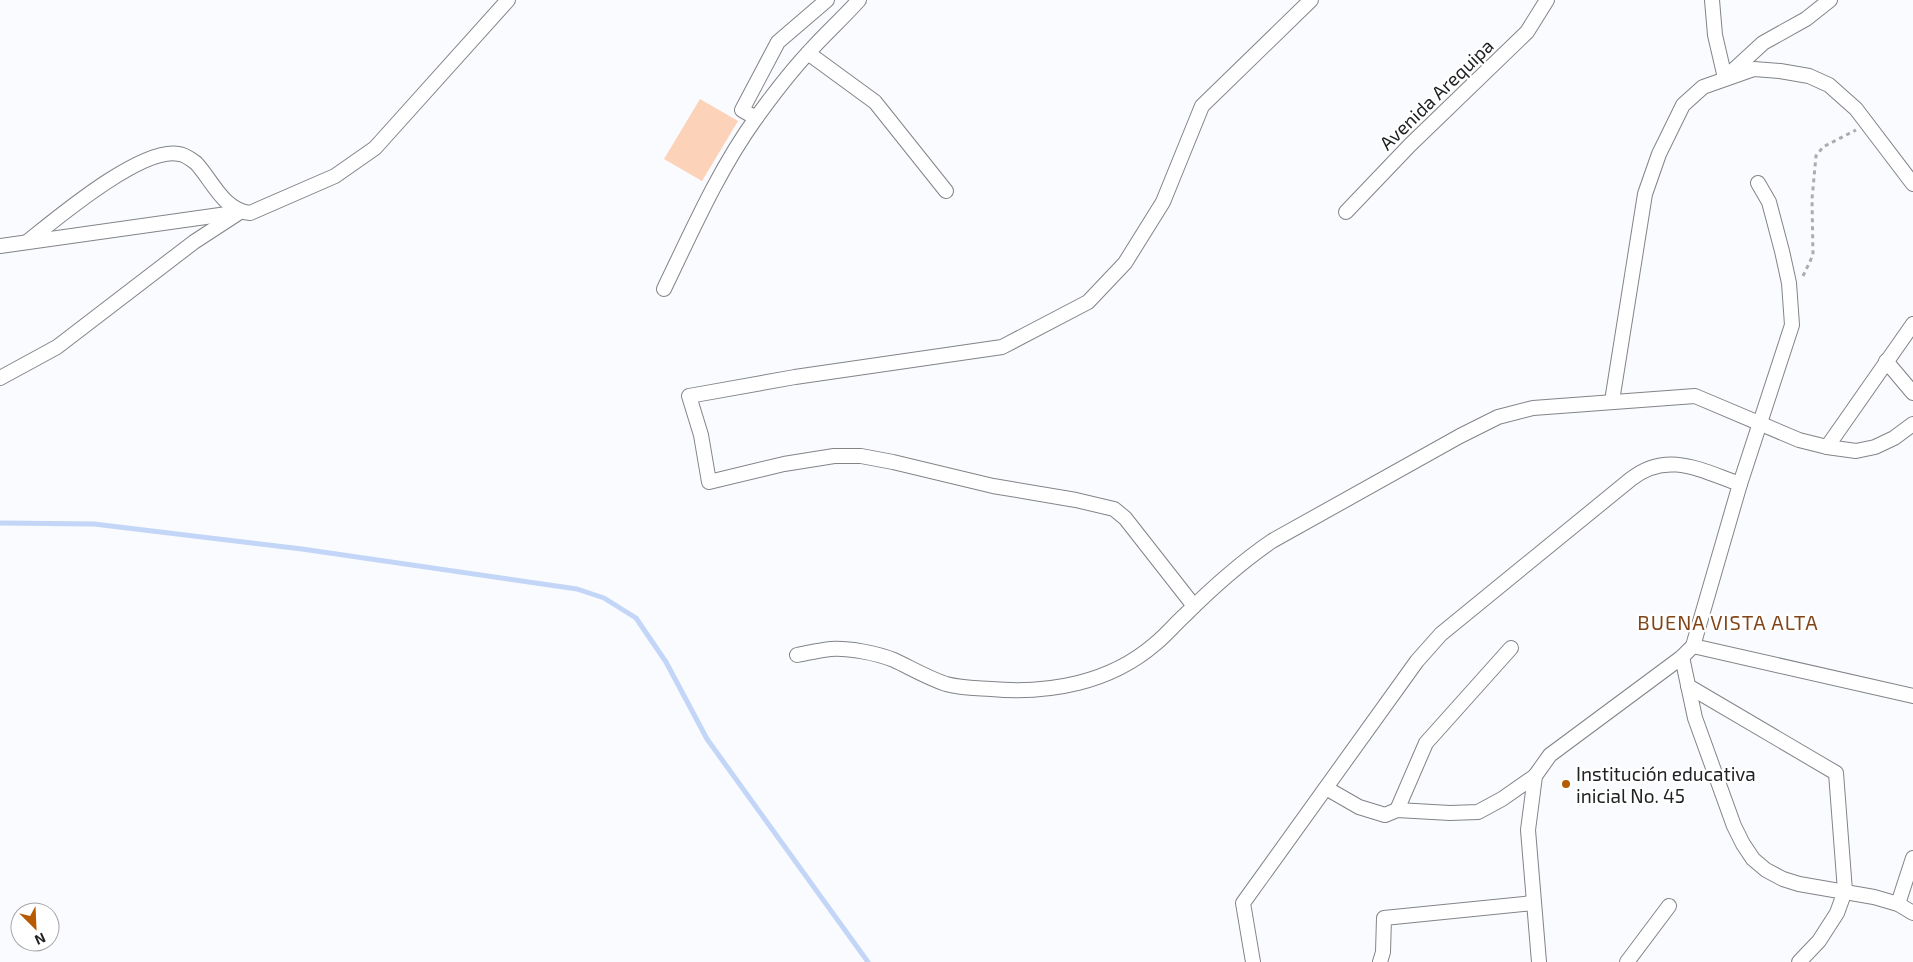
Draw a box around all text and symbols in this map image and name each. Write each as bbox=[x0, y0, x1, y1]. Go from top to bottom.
street label: Avenida Arequipa bbox=[1374, 34, 1498, 154]
district label: BUENA VISTA ALTA bbox=[1637, 610, 1819, 634]
place label: Institución educativa inicial No. 45 bbox=[1576, 762, 1756, 807]
marker: Institución educativa inicial No. 45 bbox=[1560, 778, 1572, 790]
north arrow bbox=[10, 902, 60, 952]
text: N bbox=[32, 930, 49, 949]

